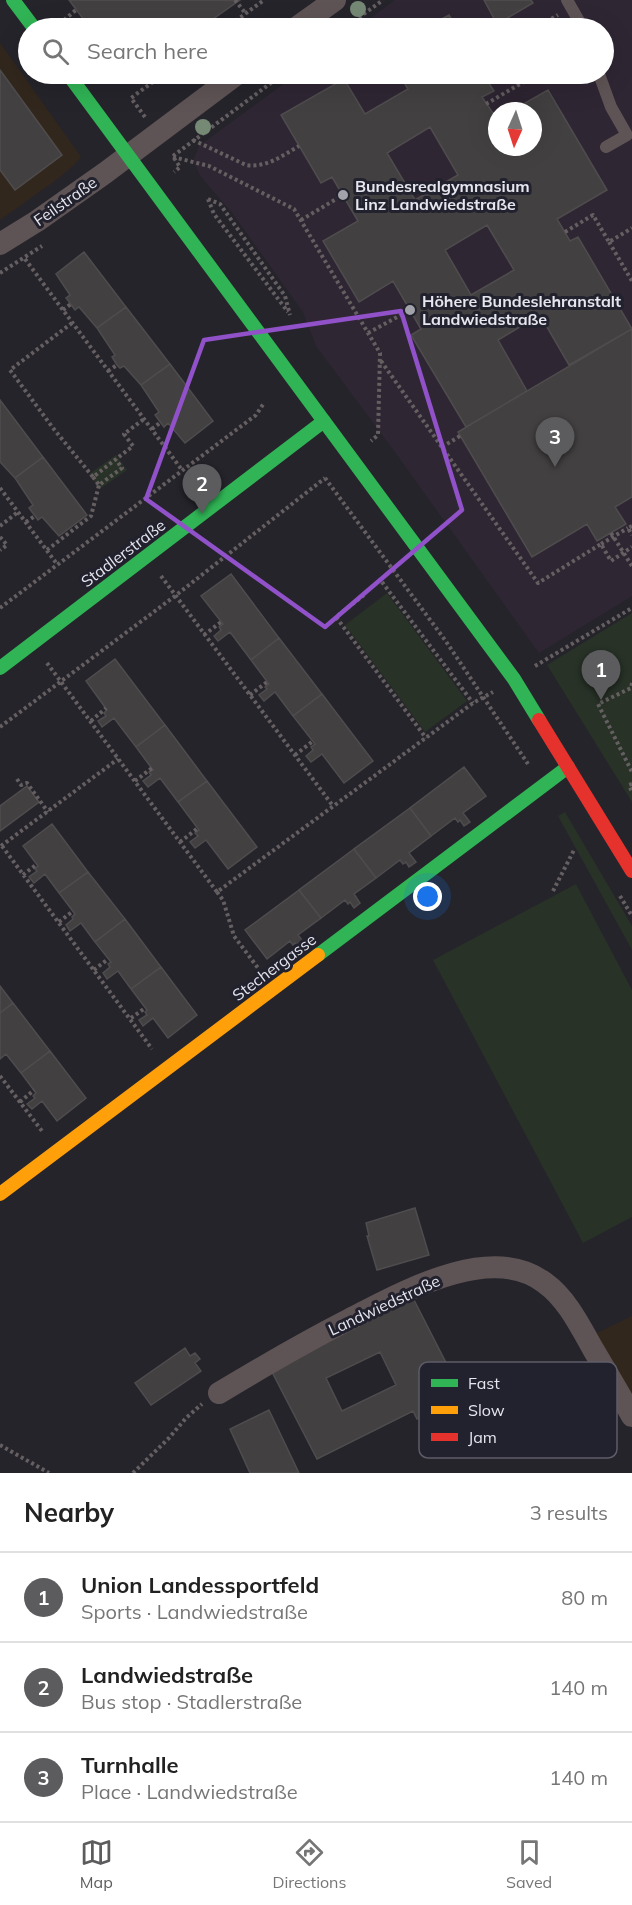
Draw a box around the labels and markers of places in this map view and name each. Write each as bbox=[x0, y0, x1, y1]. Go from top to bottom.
place label: Bundesrealgymnasium Linz Landwiedstraße bbox=[355, 176, 530, 214]
marker: Bundesrealgymnasium Linz Landwiedstraße bbox=[336, 188, 350, 202]
place label: Höhere Bundeslehranstalt Landwiedstraße bbox=[422, 291, 621, 329]
marker: Höhere Bundeslehranstalt Landwiedstraße bbox=[403, 303, 417, 317]
pin: 3 bbox=[536, 418, 574, 467]
pin: 2 bbox=[182, 464, 222, 514]
pin: 1 bbox=[582, 650, 620, 700]

